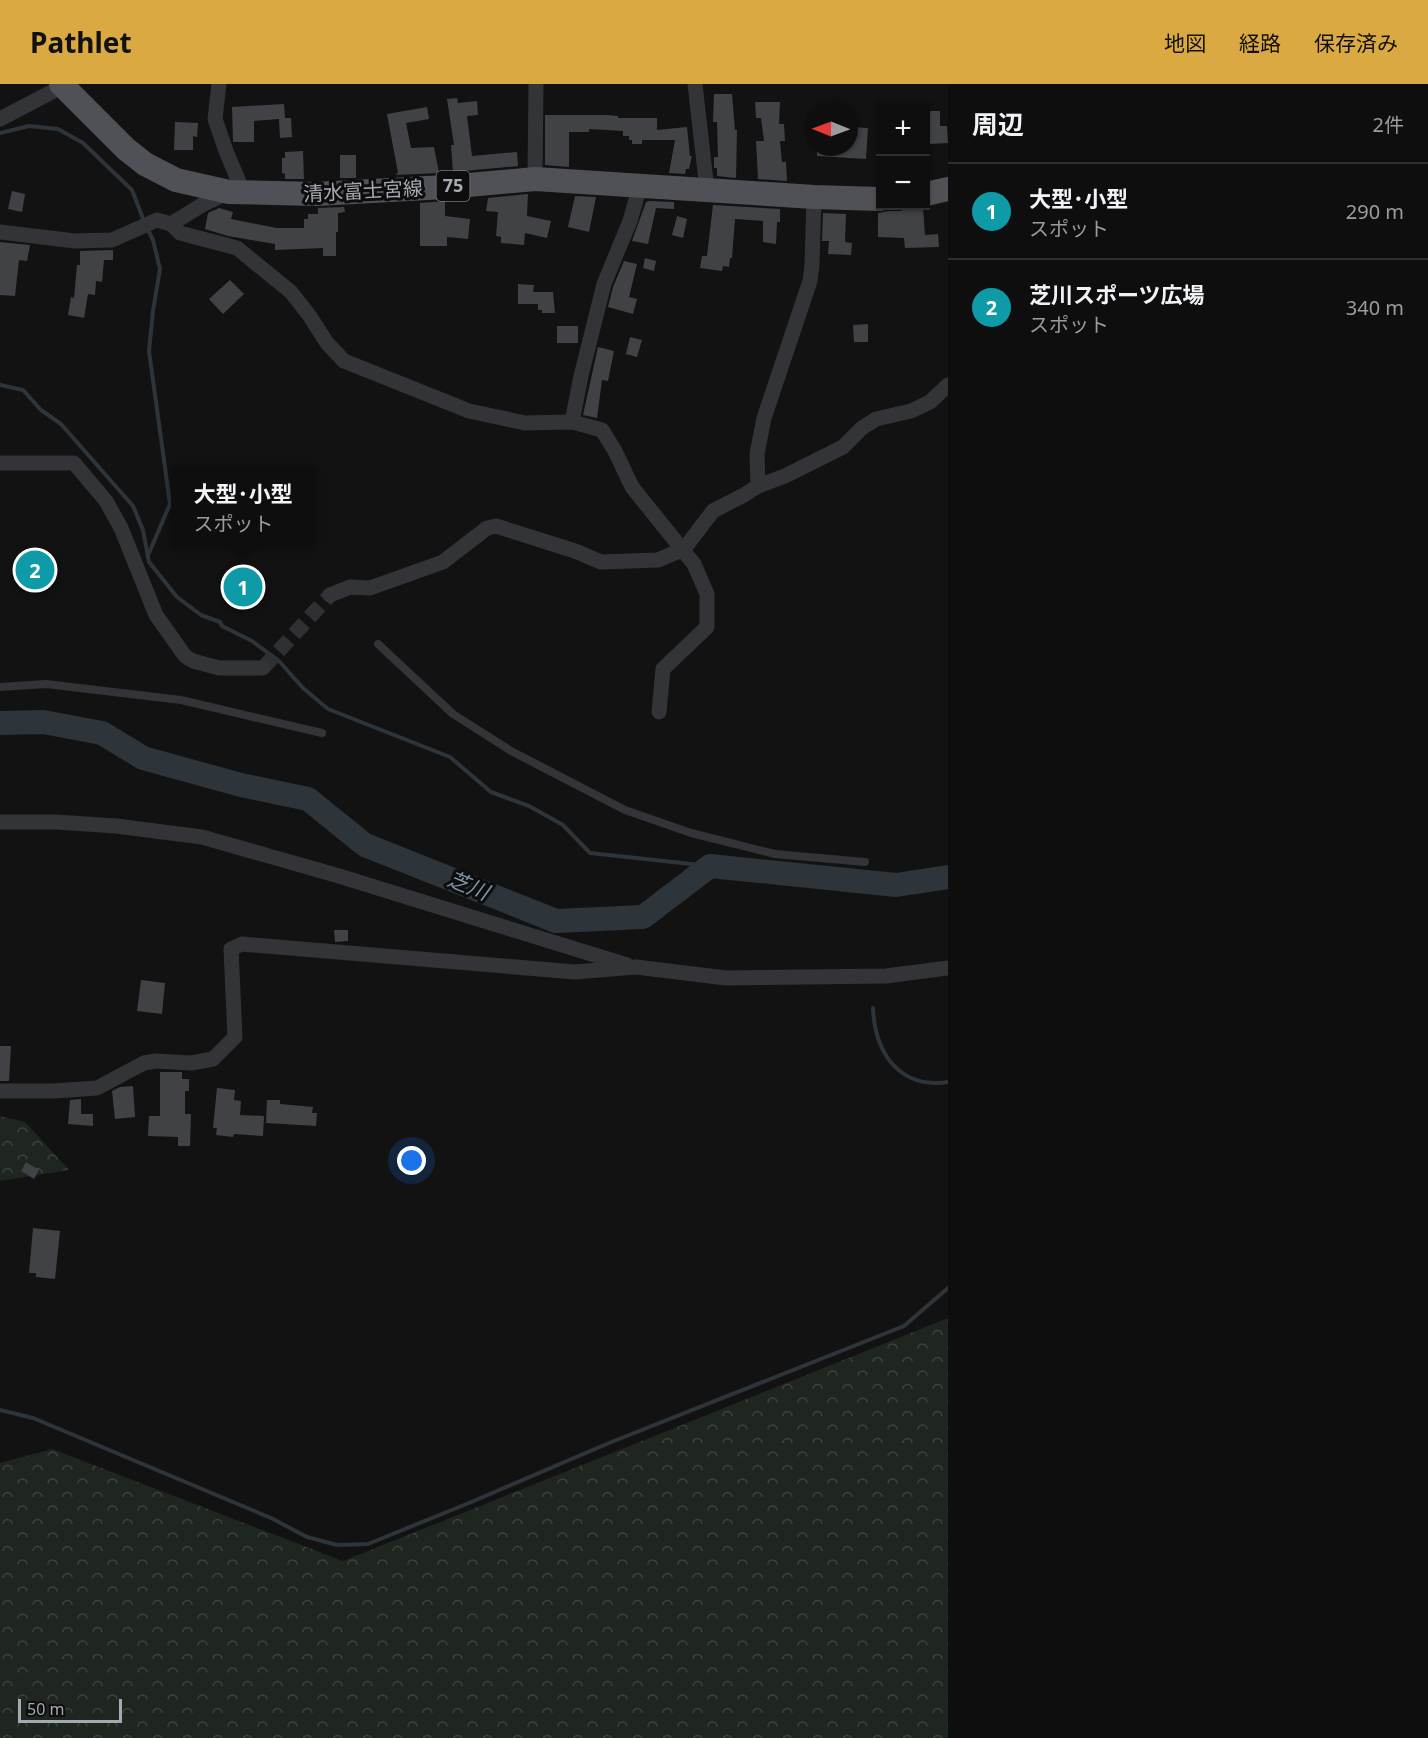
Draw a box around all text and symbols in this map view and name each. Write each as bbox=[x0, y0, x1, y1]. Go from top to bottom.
text: Pathlet bbox=[30, 23, 132, 61]
text: 地図 bbox=[1164, 29, 1206, 57]
text: 経路 bbox=[1239, 29, 1281, 57]
text: 保存済み bbox=[1314, 29, 1398, 57]
north arrow bbox=[804, 102, 858, 156]
map controls bbox=[876, 102, 930, 210]
button: + bbox=[876, 102, 930, 156]
text: 周辺 bbox=[972, 106, 1024, 142]
text: 2件 bbox=[1373, 111, 1404, 138]
button: − bbox=[876, 156, 930, 210]
road number: 75 bbox=[436, 171, 470, 201]
street label: 清水富士宮線 bbox=[302, 174, 424, 207]
text: 大型･小型 bbox=[1029, 183, 1128, 213]
text: 1 bbox=[986, 198, 997, 225]
text: 290 m bbox=[1346, 198, 1404, 225]
text: スポット bbox=[1029, 215, 1109, 242]
text: 芝川スポーツ広場 bbox=[1029, 279, 1205, 309]
text: 2 bbox=[986, 294, 997, 321]
text: 340 m bbox=[1346, 294, 1404, 321]
text: スポット bbox=[1029, 311, 1109, 338]
popup bbox=[171, 467, 315, 545]
text: 大型･小型 bbox=[193, 478, 293, 508]
text: スポット bbox=[193, 510, 273, 537]
pin: 2 bbox=[15, 548, 54, 592]
pin: 1 bbox=[224, 564, 262, 610]
water label: 芝川 bbox=[444, 864, 495, 907]
your location bbox=[397, 1146, 426, 1175]
scale bar bbox=[18, 1696, 122, 1724]
text: 50 m bbox=[27, 1698, 64, 1720]

